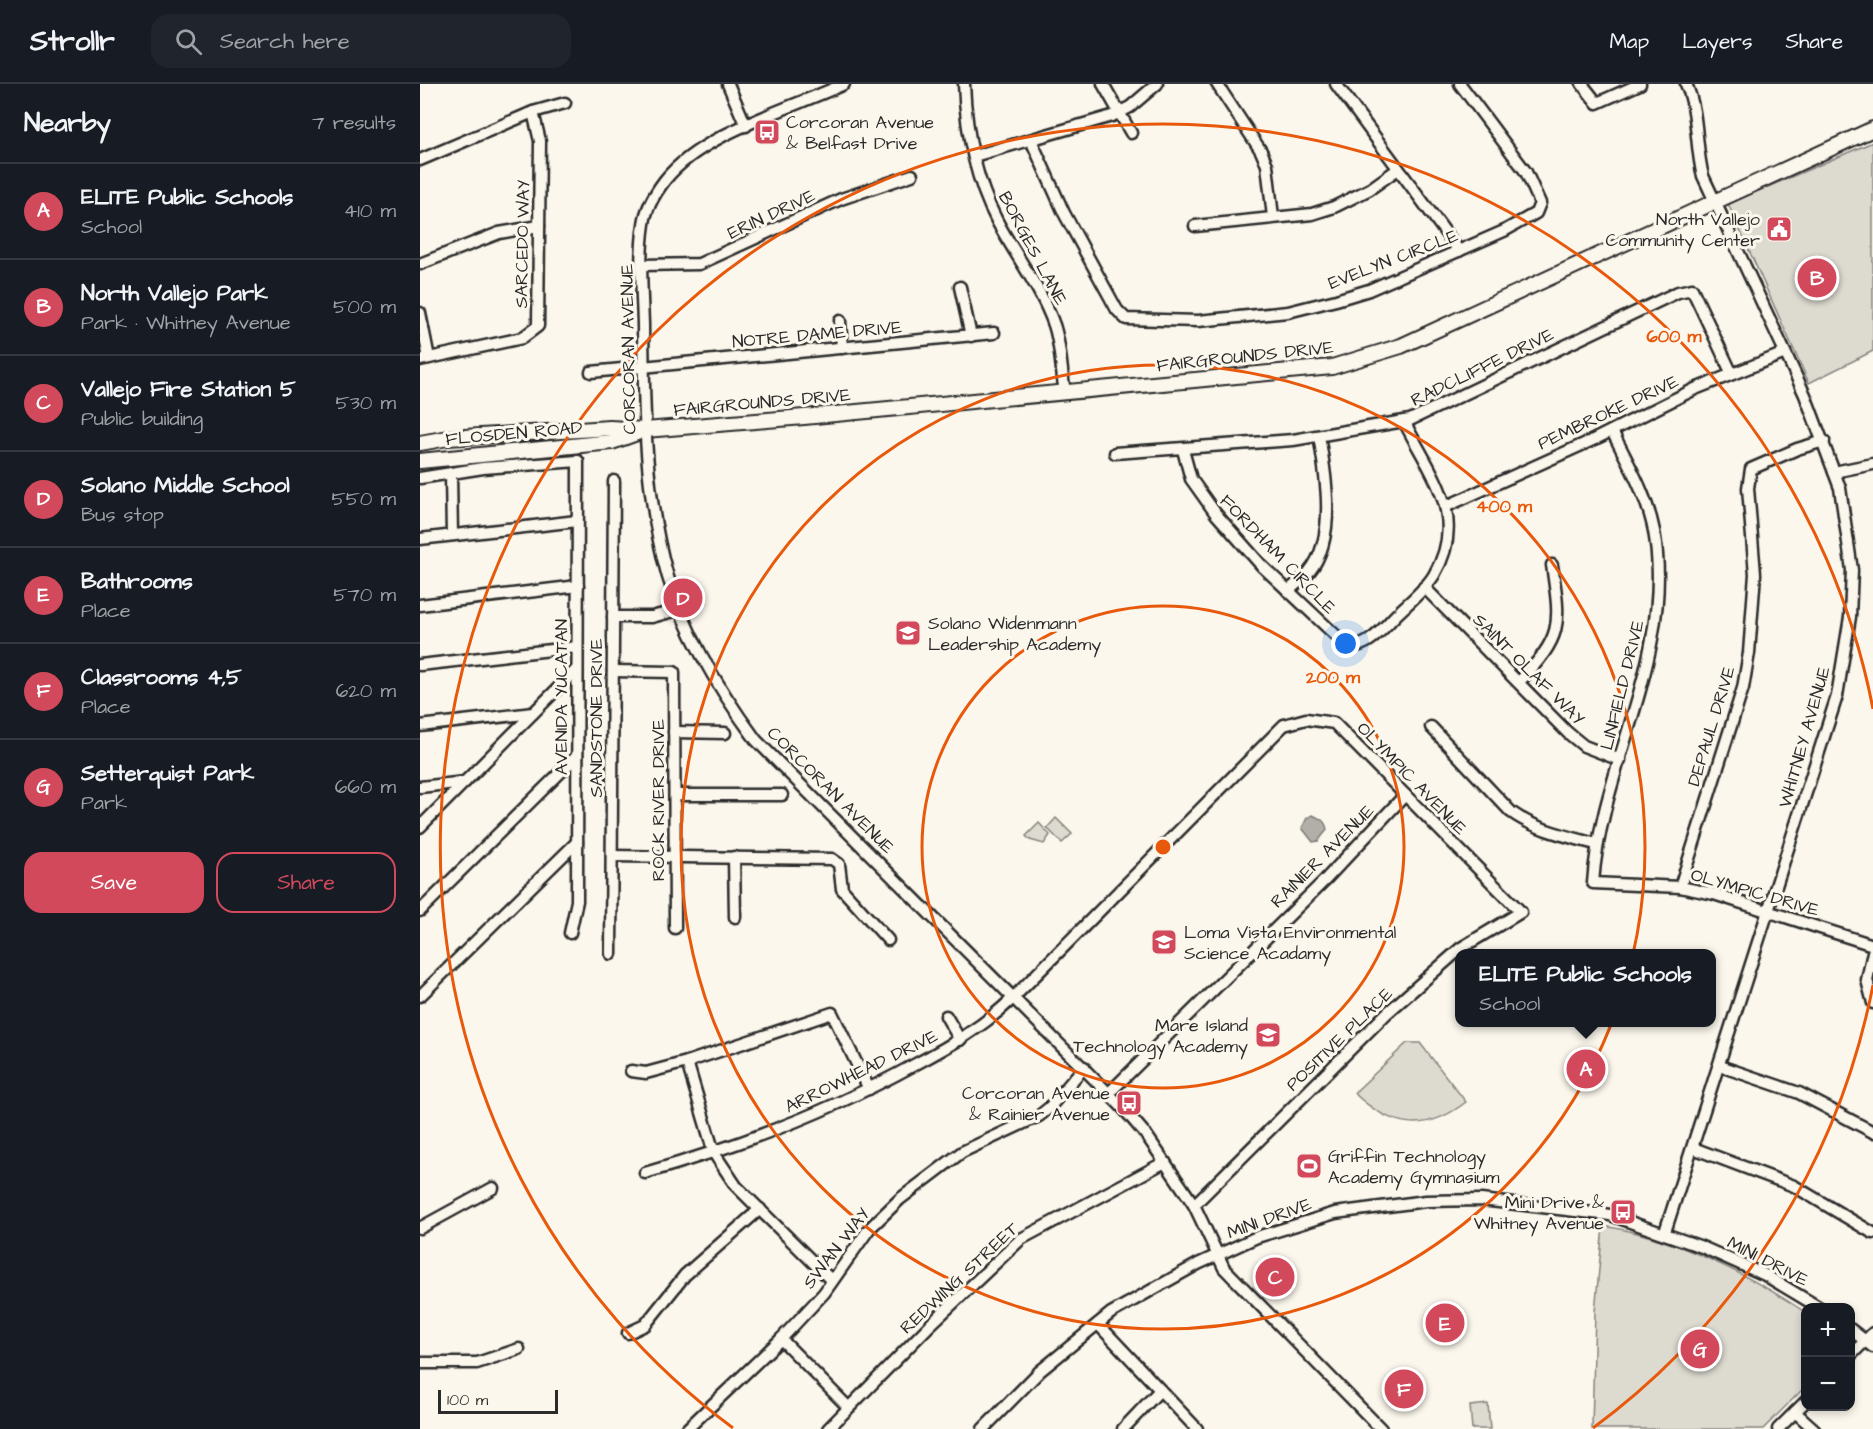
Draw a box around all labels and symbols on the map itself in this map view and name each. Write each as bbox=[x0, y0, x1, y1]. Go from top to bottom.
place label: Corcoran Avenue & Belfast Drive bbox=[786, 110, 934, 156]
bus stop icon: Corcoran Avenue & Belfast Drive bbox=[752, 117, 782, 147]
street label: SARCEDO WAY bbox=[509, 179, 536, 308]
street label: ERIN DRIVE bbox=[723, 183, 819, 246]
street label: BORGES LANE bbox=[992, 187, 1073, 310]
place label: North Vallejo Community Center bbox=[1605, 207, 1760, 254]
public building icon: North Vallejo Community Center bbox=[1764, 214, 1794, 244]
street label: EVELYN CIRCLE bbox=[1325, 223, 1462, 296]
pin: B bbox=[1798, 256, 1836, 300]
street label: CORCORAN AVENUE bbox=[615, 263, 642, 435]
street label: NOTRE DAME DRIVE bbox=[731, 315, 903, 354]
street label: RADCLIFFE DRIVE bbox=[1407, 322, 1558, 413]
text: 600 m bbox=[1646, 324, 1703, 349]
street label: FAIRGROUNDS DRIVE bbox=[1155, 335, 1335, 378]
street label: PEMBROKE DRIVE bbox=[1534, 369, 1683, 456]
street label: FAIRGROUNDS DRIVE bbox=[672, 382, 852, 423]
street label: FLOSDEN ROAD bbox=[444, 415, 584, 452]
street label: FORDHAM CIRCLE bbox=[1214, 489, 1342, 620]
text: 400 m bbox=[1476, 494, 1533, 519]
pin: D bbox=[664, 576, 702, 620]
street label: SAINT OLAF WAY bbox=[1467, 608, 1591, 731]
place label: Solano Widenmann Leadership Academy bbox=[928, 611, 1101, 658]
street label: LINFIELD DRIVE bbox=[1594, 617, 1651, 753]
school or university icon: Solano Widenmann Leadership Academy bbox=[893, 618, 923, 648]
street label: AVENIDA YUCATAN bbox=[549, 619, 574, 775]
your location bbox=[1331, 629, 1360, 658]
street label: SANDSTONE DRIVE bbox=[584, 638, 609, 798]
street label: DEPAUL DRIVE bbox=[1681, 663, 1742, 789]
street label: WHITNEY AVENUE bbox=[1772, 663, 1837, 811]
text: 200 m bbox=[1305, 665, 1361, 690]
street label: OLYMPIC AVENUE bbox=[1351, 716, 1473, 841]
street label: ROCK RIVER DRIVE bbox=[646, 718, 671, 881]
street label: CORCORAN AVENUE bbox=[761, 721, 900, 860]
street label: RAINIER AVENUE bbox=[1265, 799, 1380, 914]
centre of rings bbox=[1153, 837, 1173, 857]
street label: OLYMPIC DRIVE bbox=[1688, 862, 1822, 923]
place label: Loma Vista Environmental Science Acadamy bbox=[1184, 920, 1397, 967]
school or university icon: Loma Vista Environmental Science Acadamy bbox=[1149, 927, 1179, 957]
street label: POSITIVE PLACE bbox=[1280, 982, 1399, 1097]
place label: Mare Island Technology Academy bbox=[1073, 1013, 1248, 1060]
school or university icon: Mare Island Technology Academy bbox=[1253, 1020, 1283, 1050]
street label: ARROWHEAD DRIVE bbox=[781, 1023, 942, 1119]
pin: A bbox=[1566, 1046, 1606, 1092]
place label: Corcoran Avenue & Rainier Avenue bbox=[962, 1081, 1110, 1127]
bus stop icon: Corcoran Avenue & Rainier Avenue bbox=[1114, 1088, 1144, 1118]
place label: Griffin Technology Academy Gymnasium bbox=[1328, 1144, 1500, 1191]
sports icon: Griffin Technology Academy Gymnasium bbox=[1294, 1151, 1324, 1181]
place label: Mini Drive & Whitney Avenue bbox=[1474, 1190, 1604, 1237]
street label: MINI DRIVE bbox=[1224, 1192, 1315, 1245]
bus stop icon: Mini Drive & Whitney Avenue bbox=[1608, 1197, 1638, 1227]
street label: SWAN WAY bbox=[797, 1202, 876, 1294]
street label: REDWING STREET bbox=[895, 1216, 1025, 1340]
street label: MINI DRIVE bbox=[1723, 1230, 1813, 1293]
pin: C bbox=[1256, 1254, 1294, 1300]
pin: E bbox=[1426, 1300, 1464, 1346]
pin: G bbox=[1680, 1326, 1720, 1372]
pin: F bbox=[1384, 1366, 1424, 1412]
scale bar bbox=[438, 1387, 558, 1414]

